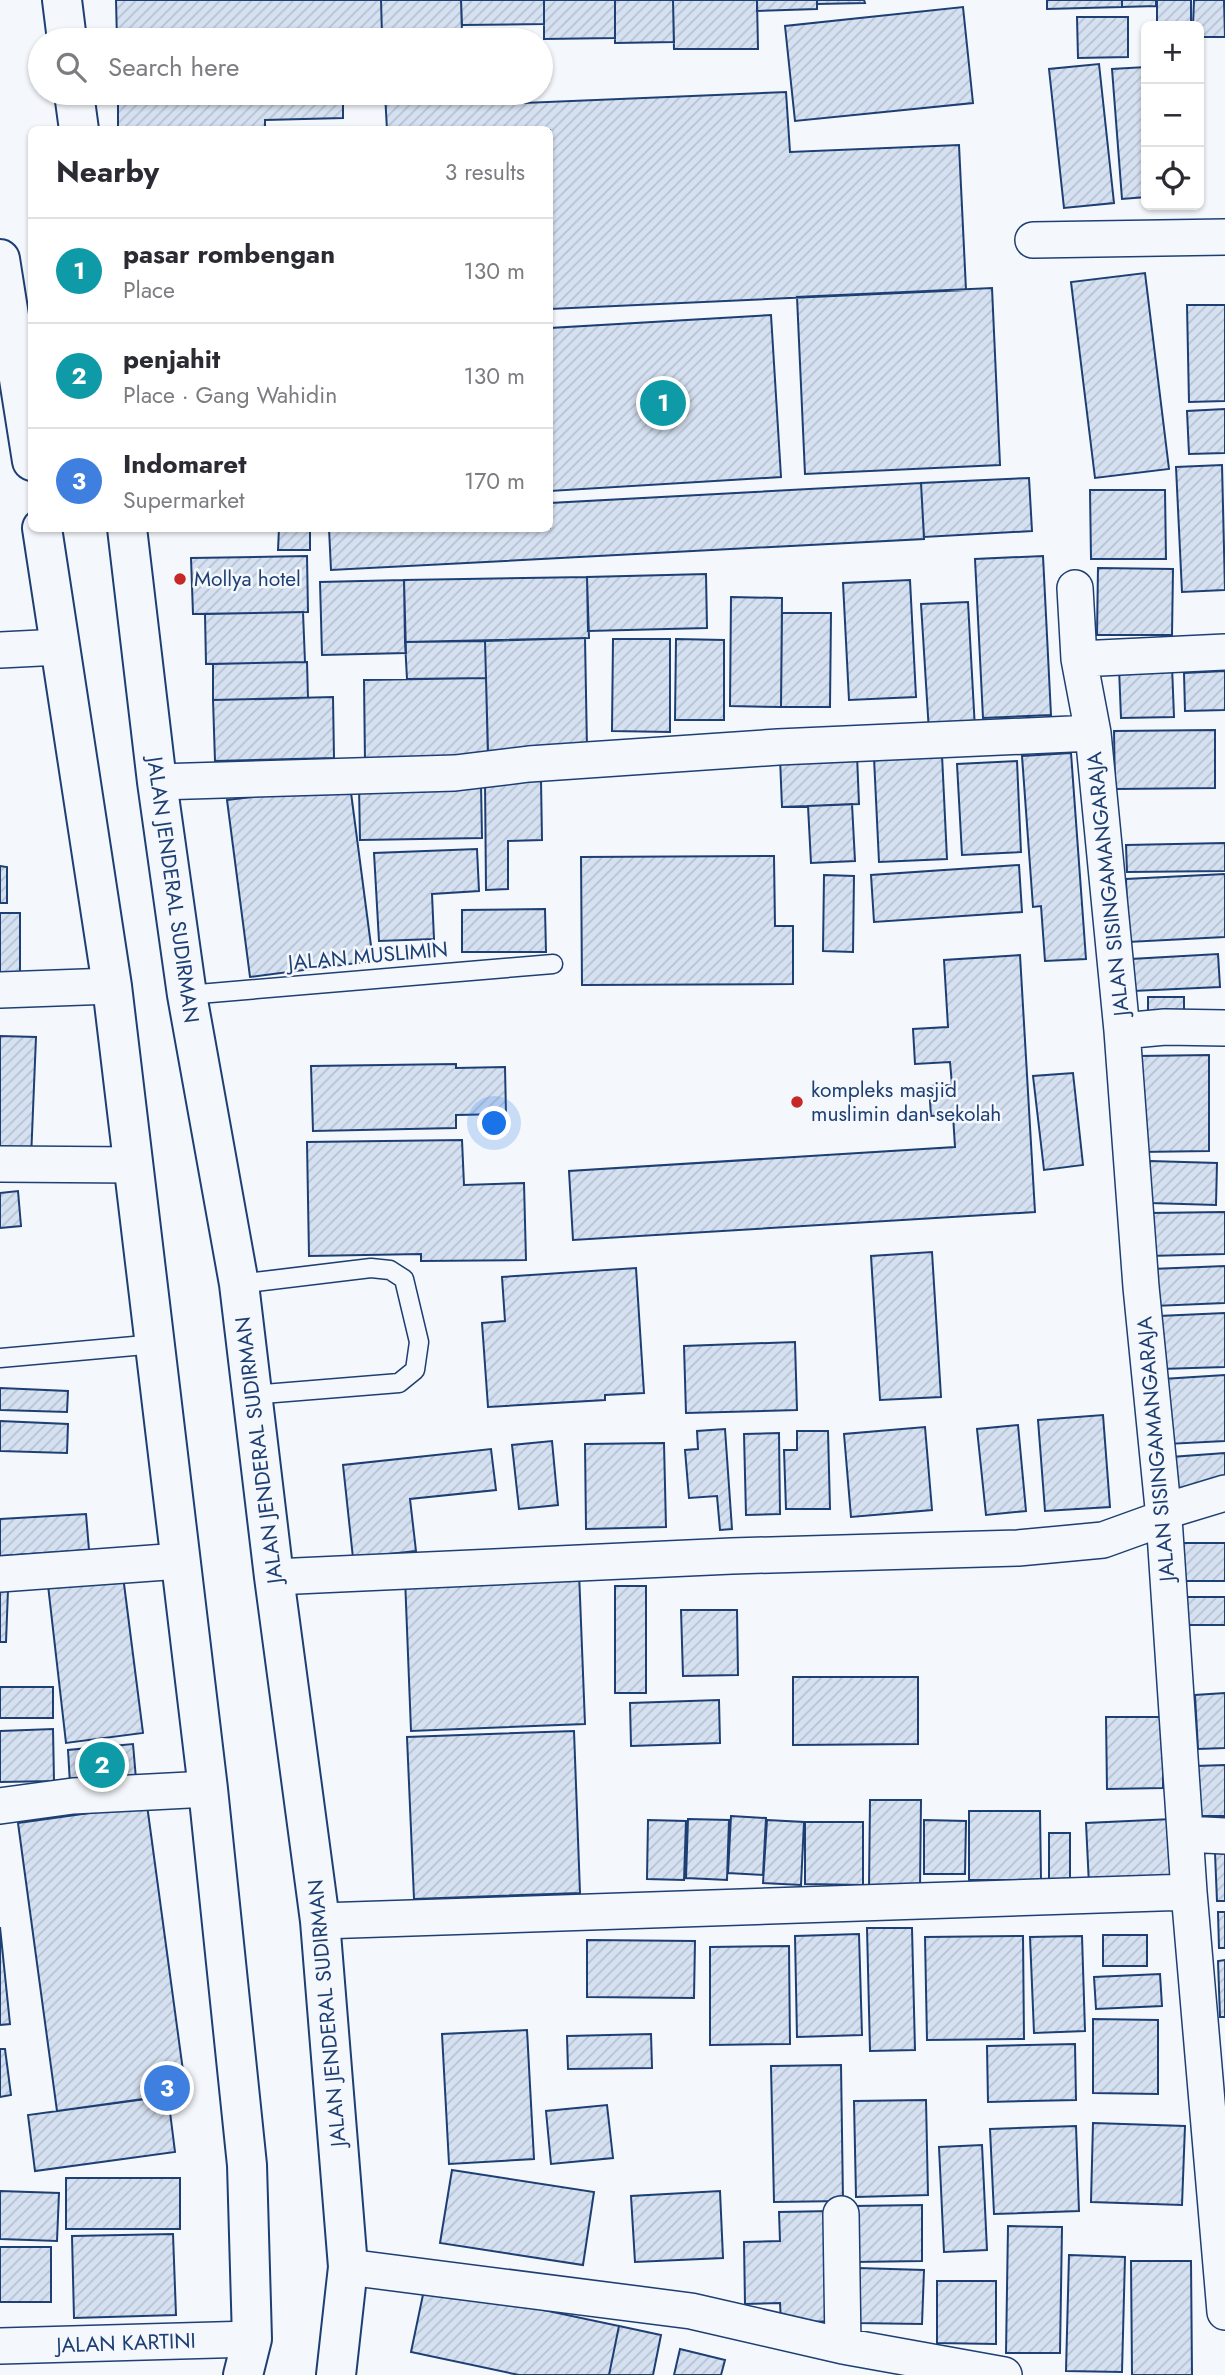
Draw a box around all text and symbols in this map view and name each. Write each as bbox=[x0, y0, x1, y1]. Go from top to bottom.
map controls bbox=[1141, 21, 1204, 210]
button: + bbox=[1141, 21, 1204, 84]
search box bbox=[28, 28, 553, 105]
icon: search bbox=[52, 48, 90, 86]
text: Search here bbox=[108, 48, 240, 86]
button: − bbox=[1141, 84, 1204, 147]
button: locate bbox=[1141, 147, 1204, 210]
text: Nearby bbox=[56, 150, 159, 193]
text: 3 results bbox=[445, 155, 525, 189]
text: pasar rombengan bbox=[123, 235, 335, 273]
text: 1 bbox=[73, 254, 85, 288]
text: 130 m bbox=[463, 254, 525, 288]
text: Place bbox=[123, 273, 175, 307]
text: penjahit bbox=[123, 340, 220, 378]
text: 2 bbox=[71, 359, 87, 393]
text: 130 m bbox=[463, 359, 525, 393]
pin: 1 bbox=[640, 377, 686, 429]
text: Place · Gang Wahidin bbox=[123, 378, 337, 412]
text: Indomaret bbox=[123, 445, 246, 483]
text: 3 bbox=[72, 464, 86, 498]
text: 170 m bbox=[464, 464, 525, 498]
text: Supermarket bbox=[123, 483, 245, 517]
place label: Mollya hotel bbox=[194, 564, 301, 594]
marker: Mollya hotel bbox=[172, 571, 188, 587]
street label: JALAN SISINGAMANGARAJA bbox=[1079, 750, 1137, 1021]
street label: JALAN JENDERAL SUDIRMAN bbox=[139, 752, 207, 1025]
street label: JALAN MUSLIMIN bbox=[284, 934, 449, 978]
place label: kompleks masjid muslimin dan sekolah bbox=[811, 1075, 1001, 1129]
marker: kompleks masjid muslimin dan sekolah bbox=[789, 1094, 805, 1110]
your location bbox=[477, 1106, 511, 1140]
street label: JALAN JENDERAL SUDIRMAN bbox=[228, 1315, 291, 1588]
street label: JALAN SISINGAMANGARAJA bbox=[1129, 1315, 1183, 1586]
pin: 2 bbox=[79, 1739, 125, 1791]
street label: JALAN JENDERAL SUDIRMAN bbox=[300, 1878, 354, 2151]
pin: 3 bbox=[144, 2062, 190, 2114]
street label: JALAN KARTINI bbox=[53, 2326, 196, 2361]

